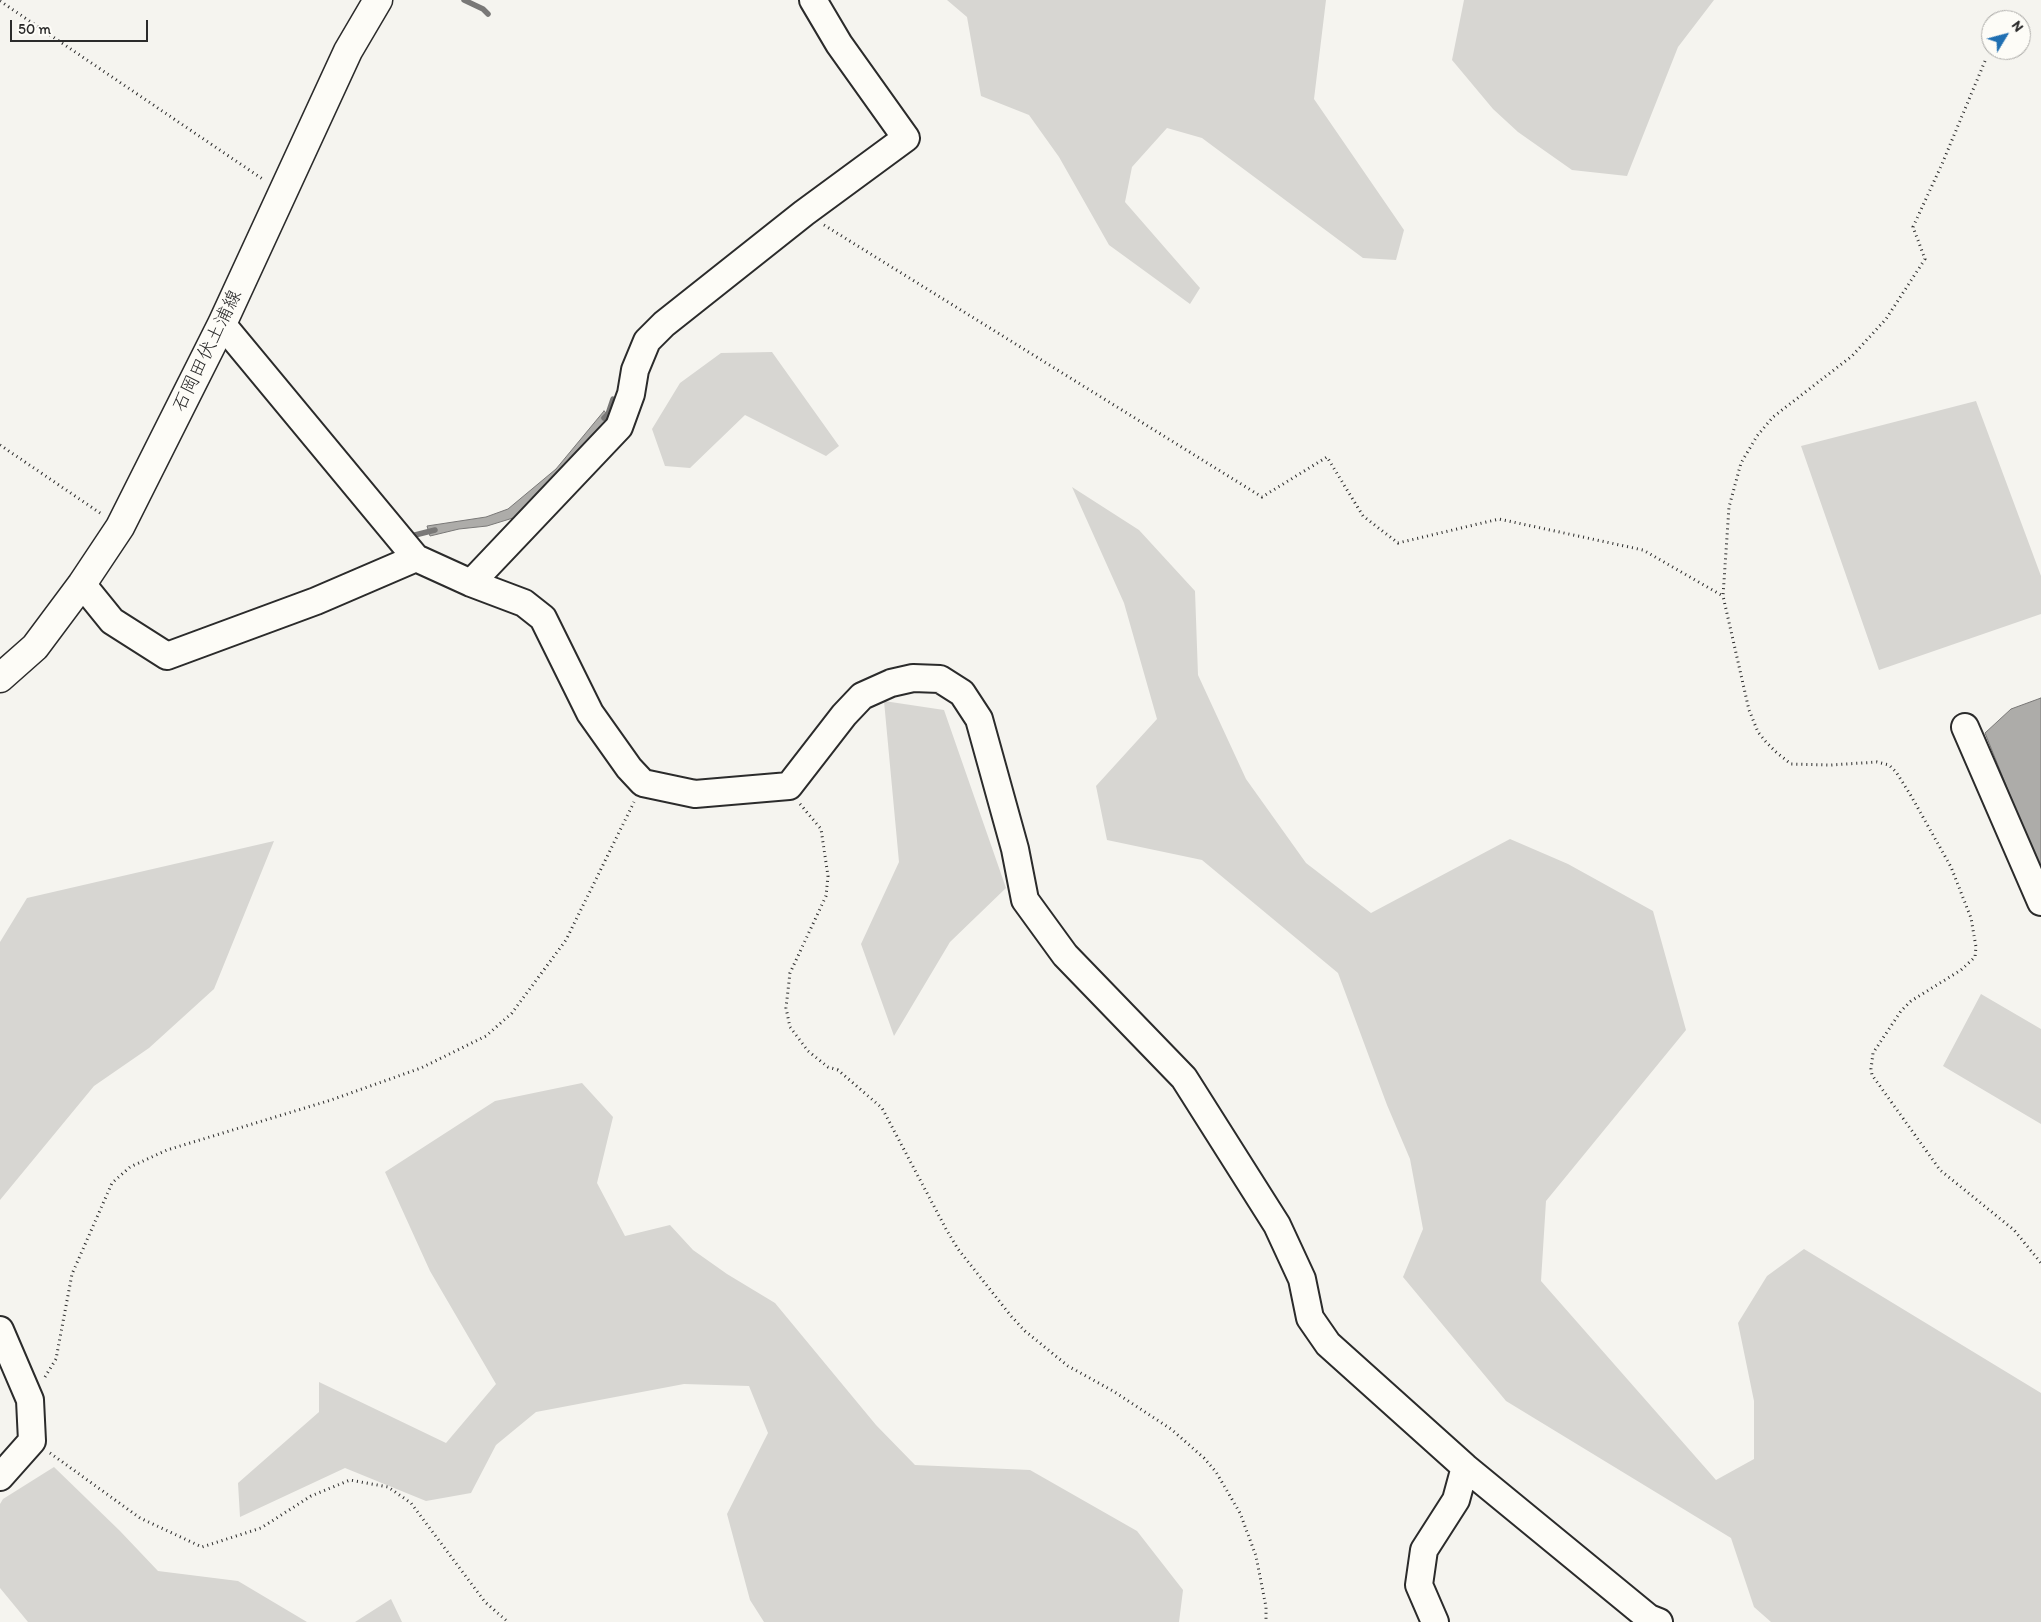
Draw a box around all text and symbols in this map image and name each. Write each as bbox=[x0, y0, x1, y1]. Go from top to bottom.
scale bar bbox=[12, 10, 150, 42]
north arrow bbox=[1981, 10, 2031, 60]
text: N bbox=[2008, 17, 2027, 35]
text: 50 m bbox=[18, 20, 51, 38]
street label: 石岡田伏土浦線 bbox=[169, 286, 247, 416]

